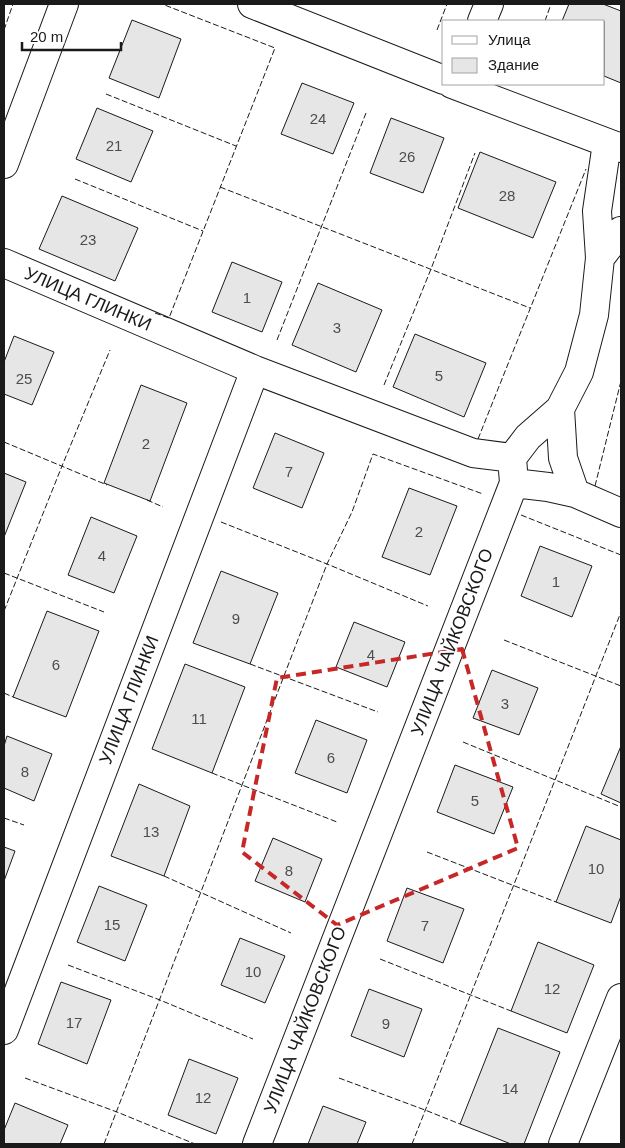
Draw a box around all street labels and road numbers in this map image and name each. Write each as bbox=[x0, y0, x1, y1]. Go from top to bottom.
street label: УЛИЦА ГЛИНКИ bbox=[22, 263, 154, 335]
street label: УЛИЦА ЧАЙКОВСКОГО bbox=[406, 545, 497, 738]
street label: УЛИЦА ГЛИНКИ bbox=[95, 633, 163, 767]
street label: УЛИЦА ЧАЙКОВСКОГО bbox=[259, 923, 350, 1116]

